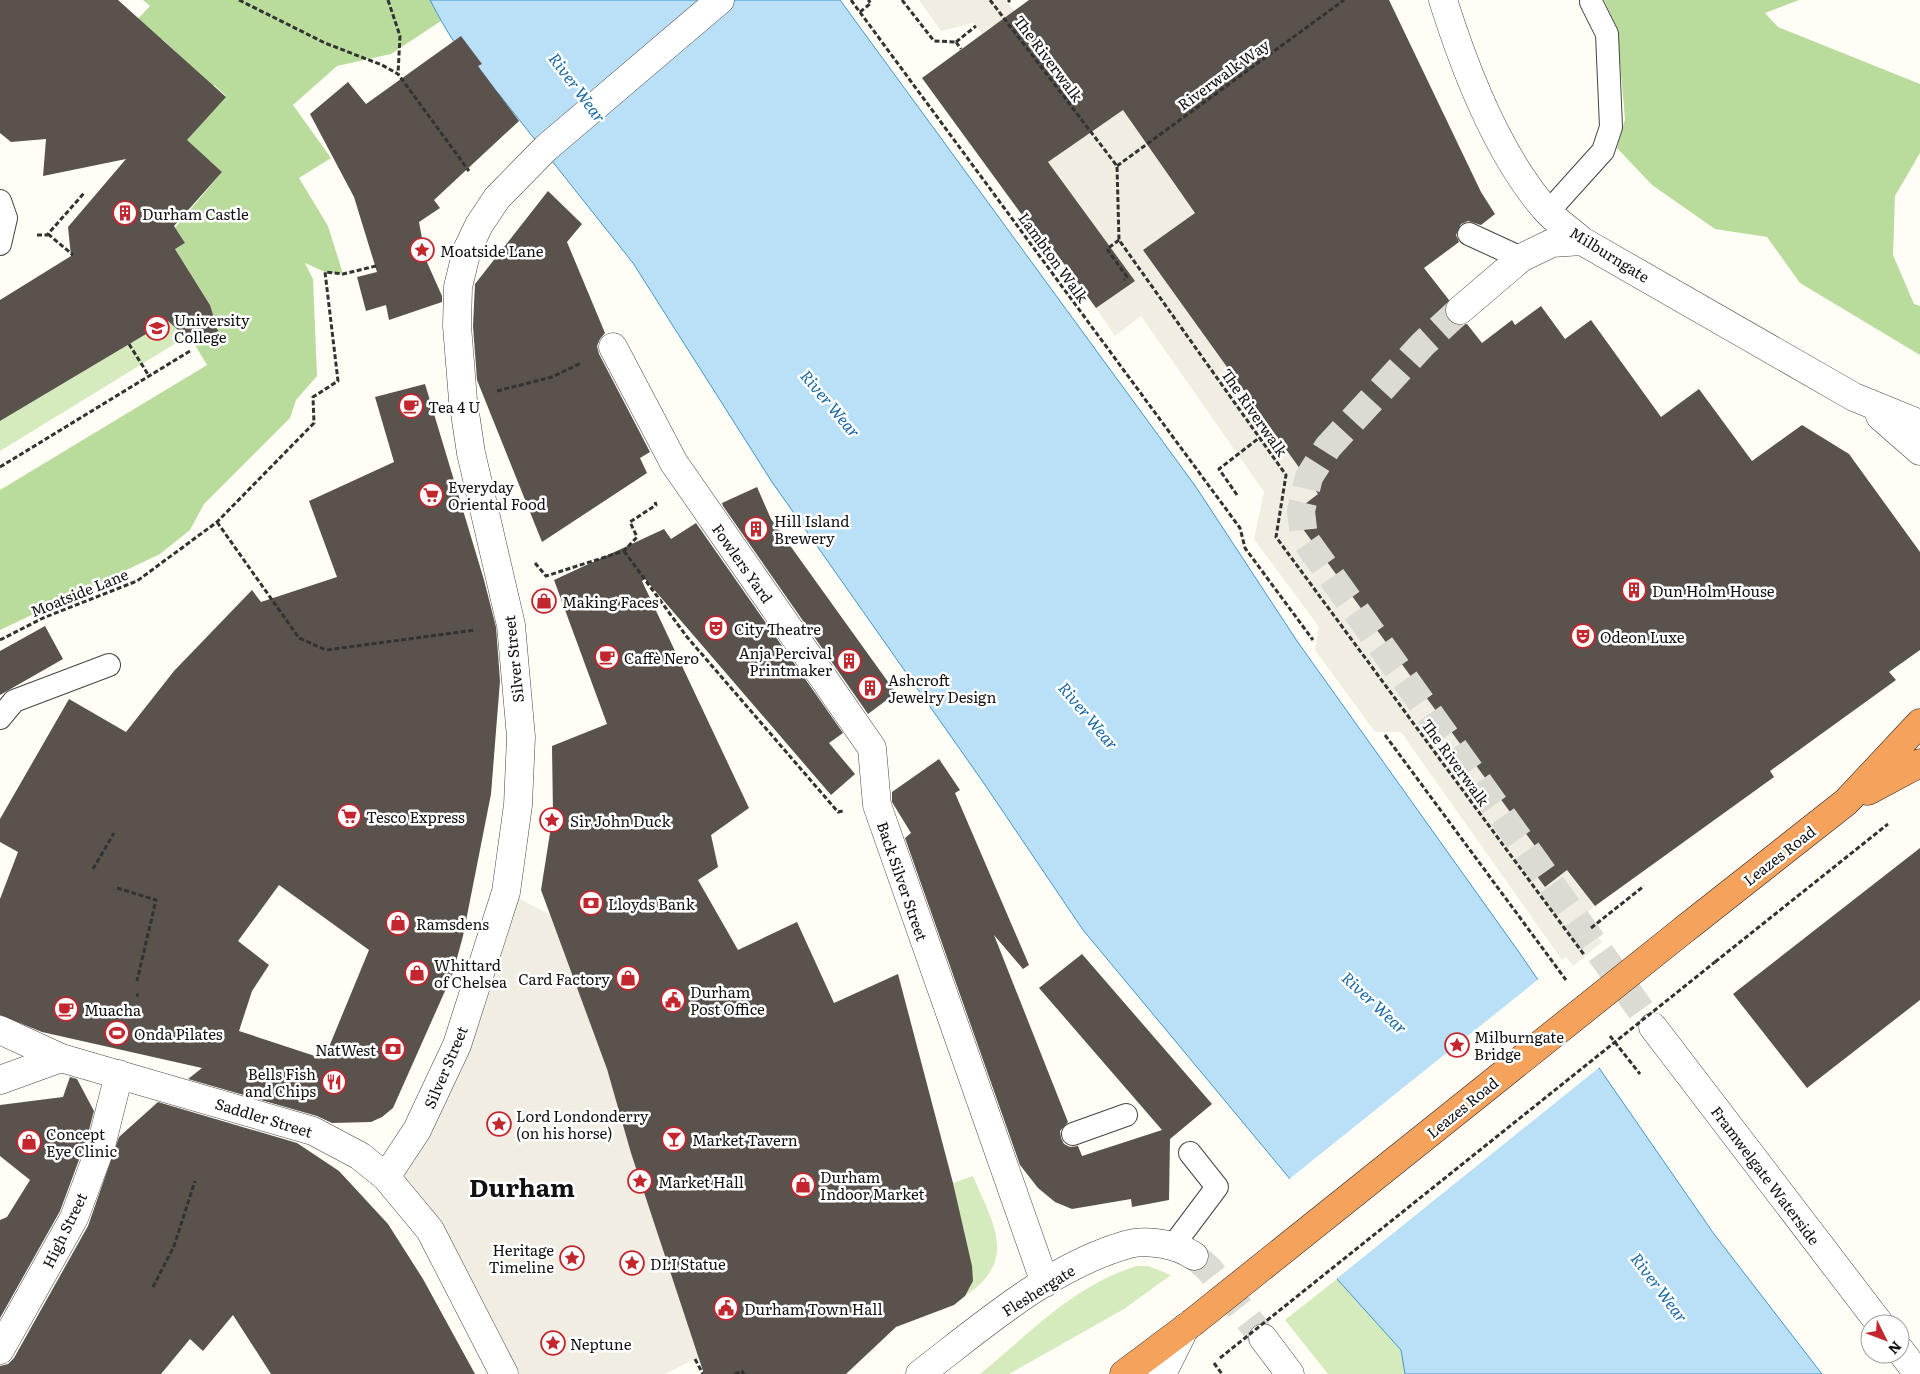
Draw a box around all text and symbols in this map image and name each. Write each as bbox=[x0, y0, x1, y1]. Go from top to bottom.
street label: The Riverwalk bbox=[1009, 10, 1090, 107]
street label: Riverwalk Way bbox=[1172, 33, 1274, 115]
water label: River Wear bbox=[544, 47, 612, 127]
building icon: Durham Castle bbox=[112, 200, 138, 226]
place label: Durham Castle bbox=[142, 202, 249, 225]
street label: Lambton Walk bbox=[1013, 207, 1095, 308]
street label: Milburngate bbox=[1566, 220, 1654, 288]
place icon: Moatside Lane bbox=[409, 237, 435, 263]
place label: Moatside Lane bbox=[440, 239, 544, 262]
place label: University College bbox=[174, 308, 250, 348]
school or university icon: University College bbox=[144, 315, 170, 341]
street label: The Riverwalk bbox=[1216, 363, 1294, 461]
water label: River Wear bbox=[796, 364, 866, 442]
cafe icon: Tea 4 U bbox=[398, 393, 424, 419]
place label: Tea 4 U bbox=[428, 395, 480, 418]
place label: Everyday Oriental Food bbox=[448, 475, 546, 515]
supermarket icon: Everyday Oriental Food bbox=[418, 482, 444, 508]
place label: Hill Island Brewery bbox=[774, 509, 850, 549]
building icon: Hill Island Brewery bbox=[743, 516, 769, 542]
street label: Fowlers Yard bbox=[707, 518, 779, 608]
street label: Moatside Lane bbox=[27, 562, 132, 622]
building icon: Dun Holm House bbox=[1621, 577, 1647, 603]
place label: Dun Holm House bbox=[1652, 579, 1775, 602]
shop icon: Making Faces bbox=[531, 588, 557, 614]
place label: Making Faces bbox=[562, 590, 659, 613]
street label: Silver Street bbox=[497, 614, 529, 704]
theatre icon: City Theatre bbox=[703, 615, 729, 641]
place label: City Theatre bbox=[734, 617, 821, 640]
theatre icon: Odeon Luxe bbox=[1570, 623, 1596, 649]
place label: Odeon Luxe bbox=[1600, 625, 1685, 648]
place label: Anja Percival Printmaker bbox=[739, 641, 832, 681]
cafe icon: Caffè Nero bbox=[594, 644, 620, 670]
place label: Caffè Nero bbox=[624, 646, 699, 669]
building icon: Anja Percival Printmaker bbox=[836, 648, 862, 674]
place label: Ashcroft Jewelry Design bbox=[888, 668, 996, 708]
building icon: Ashcroft Jewelry Design bbox=[857, 675, 883, 701]
water label: River Wear bbox=[1054, 676, 1124, 754]
street label: The Riverwalk bbox=[1416, 714, 1496, 811]
supermarket icon: Tesco Express bbox=[336, 803, 362, 829]
place label: Tesco Express bbox=[366, 805, 465, 828]
place icon: Sir John Duck bbox=[539, 807, 565, 833]
place label: Sir John Duck bbox=[570, 809, 671, 832]
street label: Back Silver Street bbox=[872, 818, 934, 944]
street label: Leazes Road bbox=[1738, 819, 1820, 891]
bank icon: Lloyds Bank bbox=[578, 890, 604, 916]
place label: Lloyds Bank bbox=[608, 892, 696, 915]
shop icon: Ramsdens bbox=[385, 910, 411, 936]
place label: Ramsdens bbox=[416, 912, 489, 935]
place label: Whittard of Chelsea bbox=[434, 953, 508, 993]
shop icon: Whittard of Chelsea bbox=[404, 960, 430, 986]
shop icon: Card Factory bbox=[615, 965, 641, 991]
water label: River Wear bbox=[1337, 965, 1413, 1039]
place label: Card Factory bbox=[518, 967, 610, 990]
place label: Durham Post Office bbox=[690, 980, 765, 1020]
public building icon: Durham Post Office bbox=[660, 987, 686, 1013]
cafe icon: Muacha bbox=[53, 996, 79, 1022]
place label: Muacha bbox=[84, 998, 142, 1021]
sports icon: Onda Pilates bbox=[104, 1020, 130, 1046]
place label: Onda Pilates bbox=[134, 1022, 223, 1045]
street label: Silver Street bbox=[417, 1022, 473, 1112]
place label: Milburngate Bridge bbox=[1474, 1025, 1564, 1065]
place icon: Milburngate Bridge bbox=[1444, 1032, 1470, 1058]
bank icon: NatWest bbox=[380, 1036, 406, 1062]
place label: NatWest bbox=[315, 1038, 376, 1061]
place label: Bells Fish and Chips bbox=[245, 1062, 316, 1102]
restaurant icon: Bells Fish and Chips bbox=[321, 1069, 347, 1095]
street label: Leazes Road bbox=[1421, 1071, 1503, 1143]
street label: Saddler Street bbox=[213, 1091, 315, 1143]
street label: Framwelgate Waterside bbox=[1706, 1101, 1826, 1250]
place label: Lord Londonderry (on his horse) bbox=[516, 1104, 649, 1144]
place icon: Lord Londonderry (on his horse) bbox=[486, 1111, 512, 1137]
place label: Concept Eye Clinic bbox=[46, 1122, 118, 1162]
bar icon: Market Tavern bbox=[661, 1126, 687, 1152]
place label: Market Tavern bbox=[692, 1128, 798, 1151]
shop icon: Concept Eye Clinic bbox=[16, 1129, 42, 1155]
place label: Durham Indoor Market bbox=[820, 1165, 925, 1205]
district label: Durham bbox=[469, 1168, 575, 1205]
place icon: Market Hall bbox=[627, 1168, 653, 1194]
place label: Market Hall bbox=[658, 1170, 744, 1193]
shop icon: Durham Indoor Market bbox=[790, 1172, 816, 1198]
street label: High Street bbox=[36, 1188, 92, 1272]
place label: Heritage Timeline bbox=[488, 1238, 554, 1278]
place icon: Heritage Timeline bbox=[559, 1245, 585, 1271]
water label: River Wear bbox=[1626, 1247, 1694, 1327]
place icon: DLI Statue bbox=[619, 1250, 645, 1276]
place label: DLI Statue bbox=[650, 1252, 726, 1275]
street label: Fleshergate bbox=[997, 1258, 1079, 1322]
public building icon: Durham Town Hall bbox=[713, 1295, 739, 1321]
place label: Durham Town Hall bbox=[744, 1297, 882, 1320]
north arrow bbox=[1860, 1314, 1910, 1364]
place icon: Neptune bbox=[540, 1330, 566, 1356]
place label: Neptune bbox=[570, 1332, 632, 1355]
text: N bbox=[1884, 1337, 1907, 1360]

